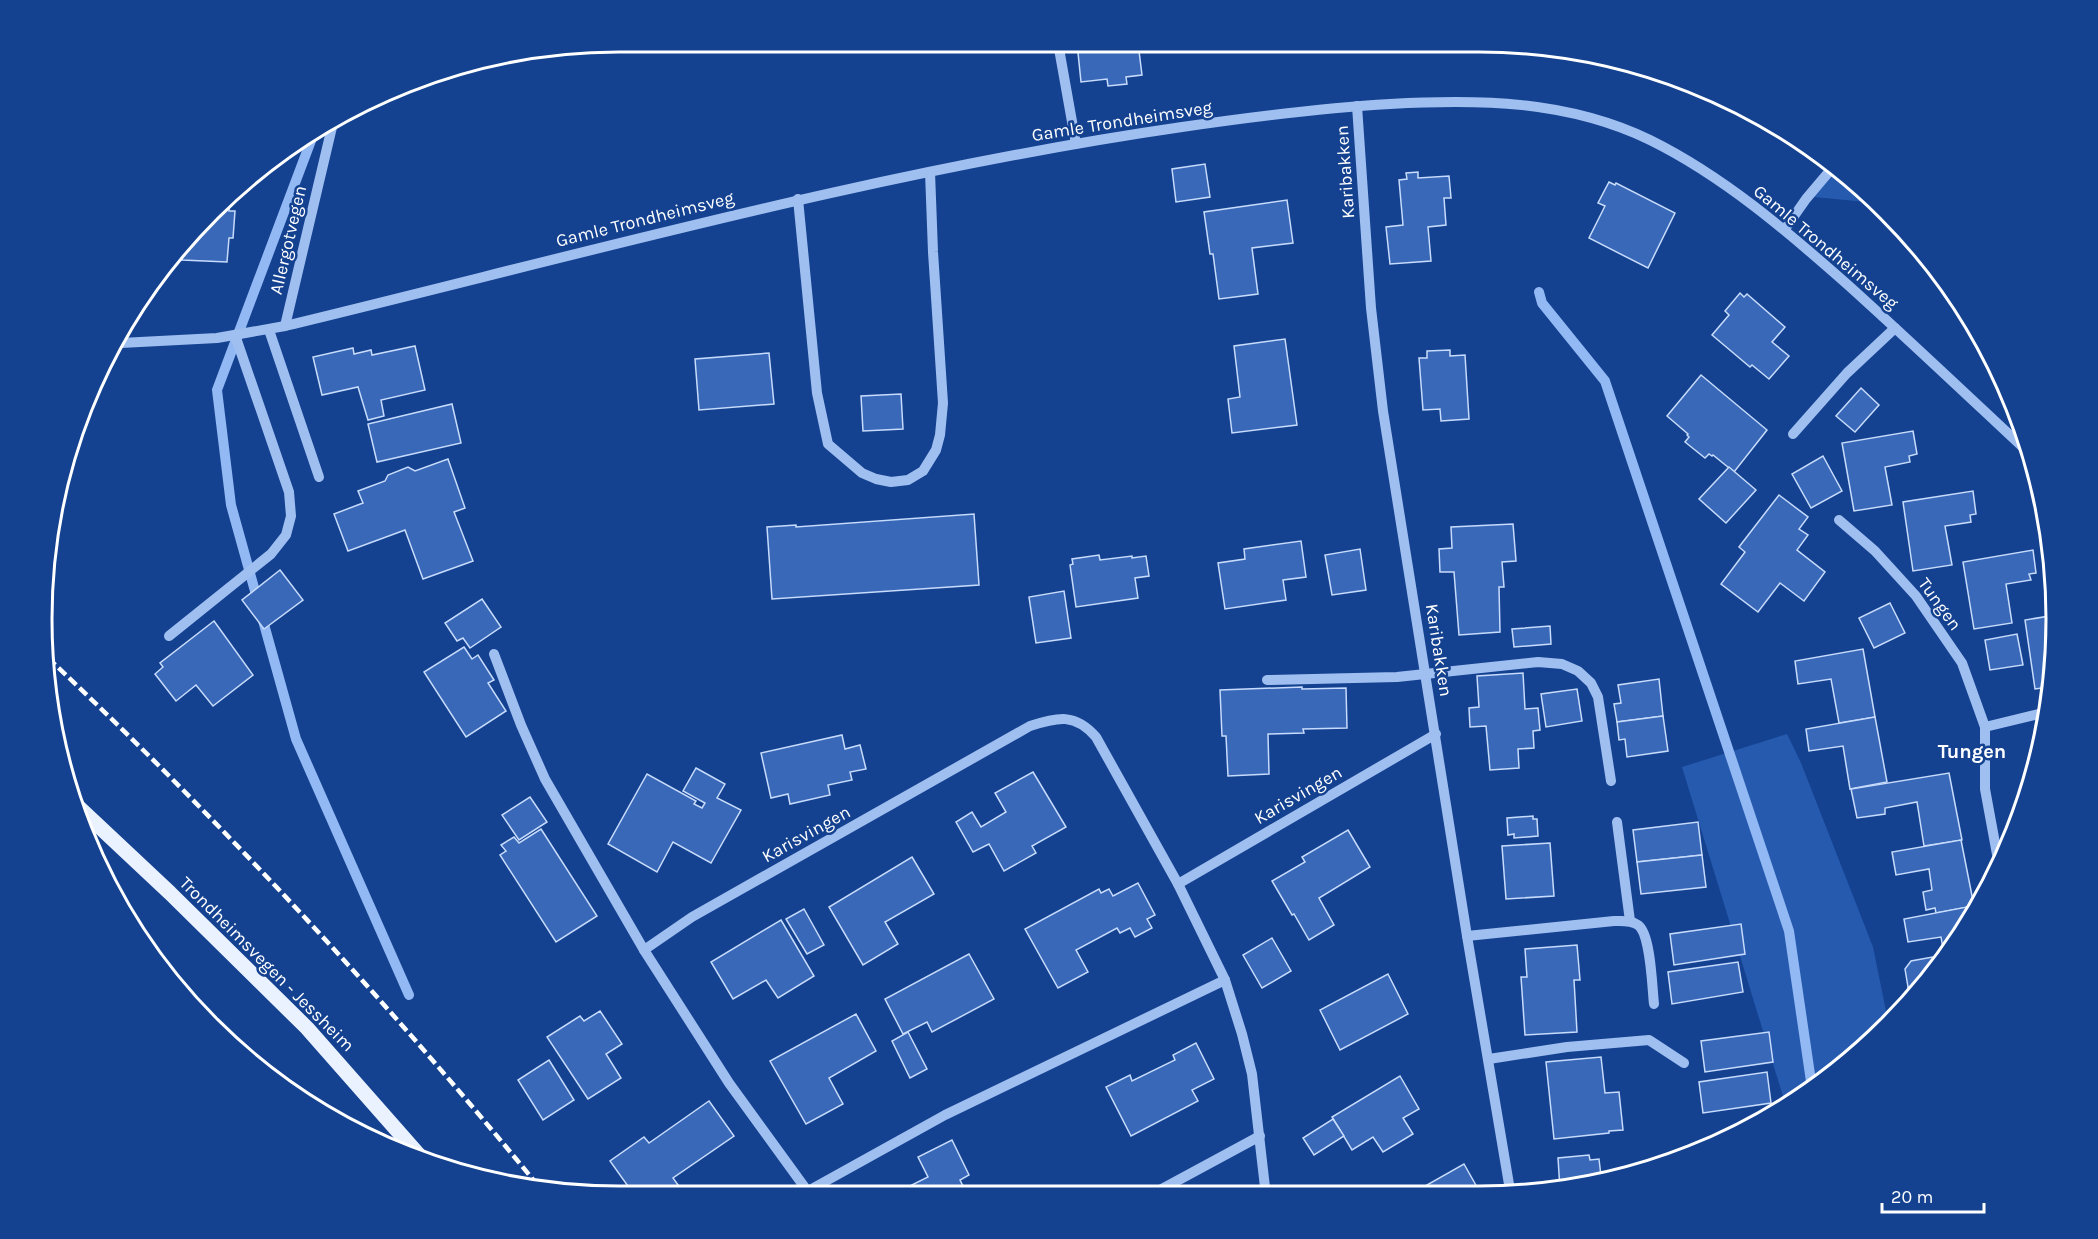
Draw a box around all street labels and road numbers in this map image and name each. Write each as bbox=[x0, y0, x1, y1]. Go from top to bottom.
street label: Gamle Trondheimsveg bbox=[1030, 96, 1214, 146]
street label: Karibakken bbox=[1331, 125, 1359, 219]
street label: Gamle Trondheimsveg bbox=[1749, 180, 1903, 314]
street label: Allergotvegen bbox=[265, 183, 311, 297]
street label: Gamle Trondheimsveg bbox=[554, 186, 736, 252]
street label: Tungen bbox=[1914, 573, 1966, 635]
street label: Karibakken bbox=[1421, 602, 1457, 698]
street label: Karisvingen bbox=[1250, 761, 1346, 829]
street label: Karisvingen bbox=[758, 801, 854, 867]
street label: Trondheimsvegen - Jessheim bbox=[175, 872, 359, 1056]

